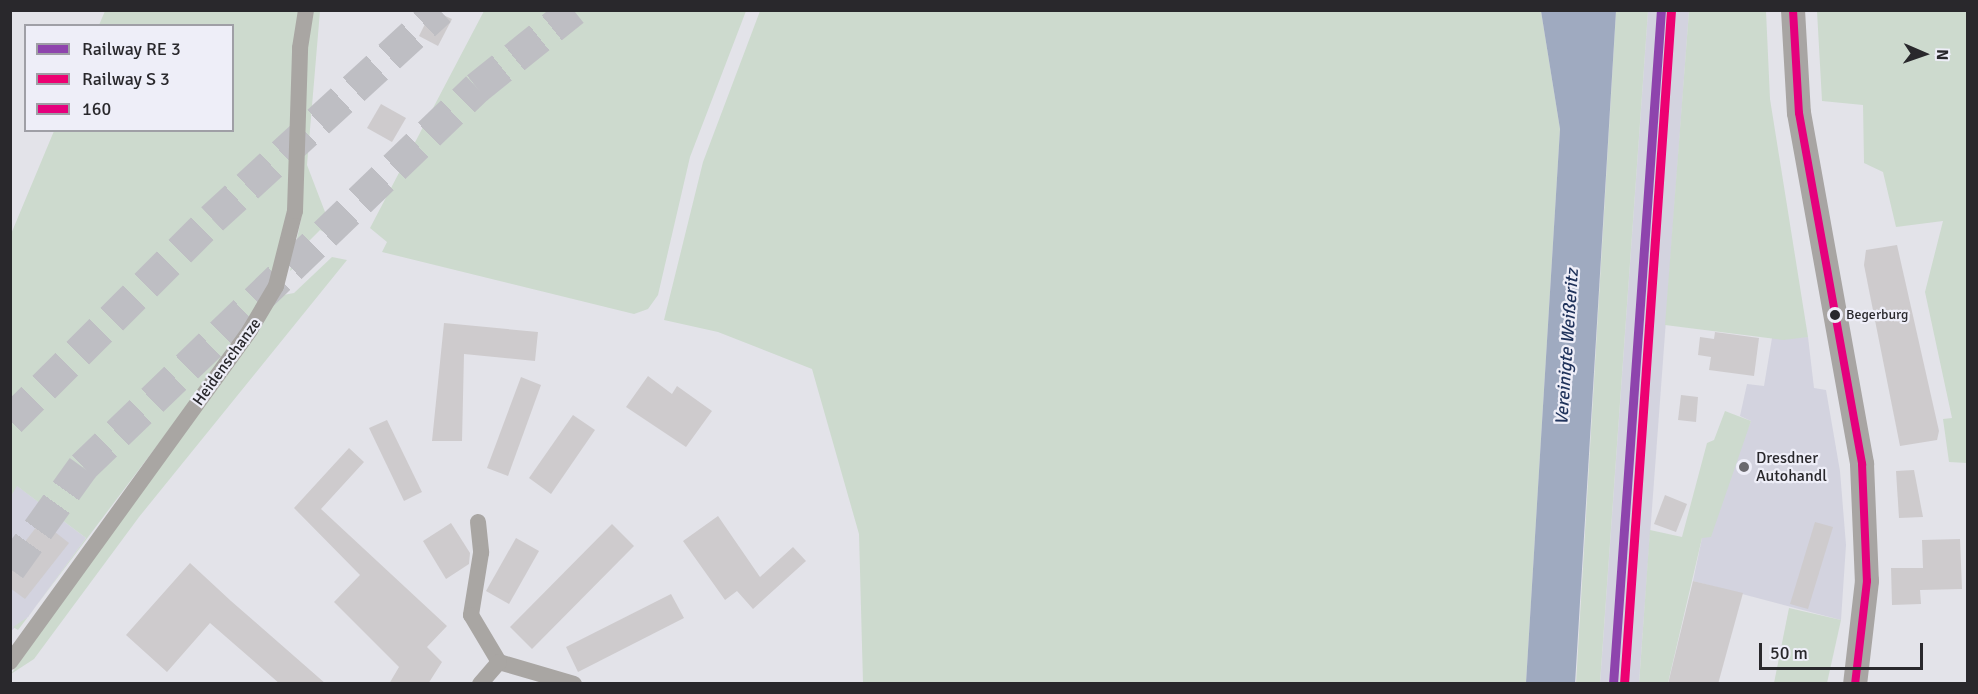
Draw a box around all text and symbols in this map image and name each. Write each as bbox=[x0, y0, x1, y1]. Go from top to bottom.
legend bbox=[24, 24, 234, 132]
north arrow bbox=[1894, 24, 1954, 84]
text: Railway RE 3 bbox=[82, 38, 181, 60]
text: N bbox=[1932, 49, 1952, 61]
text: Railway S 3 bbox=[82, 68, 170, 90]
text: 160 bbox=[82, 98, 111, 120]
water label: Vereinigte Weißeritz bbox=[1551, 268, 1583, 426]
place label: Begerburg bbox=[1846, 307, 1908, 323]
marker: Begerburg bbox=[1829, 309, 1841, 321]
street label: Heidenschanze bbox=[189, 315, 265, 409]
place label: Dresdner Autohandl bbox=[1756, 448, 1827, 486]
marker: Dresdner Autohandl bbox=[1737, 460, 1751, 474]
scale bar bbox=[1762, 631, 1926, 669]
text: 50 m bbox=[1770, 642, 1808, 664]

